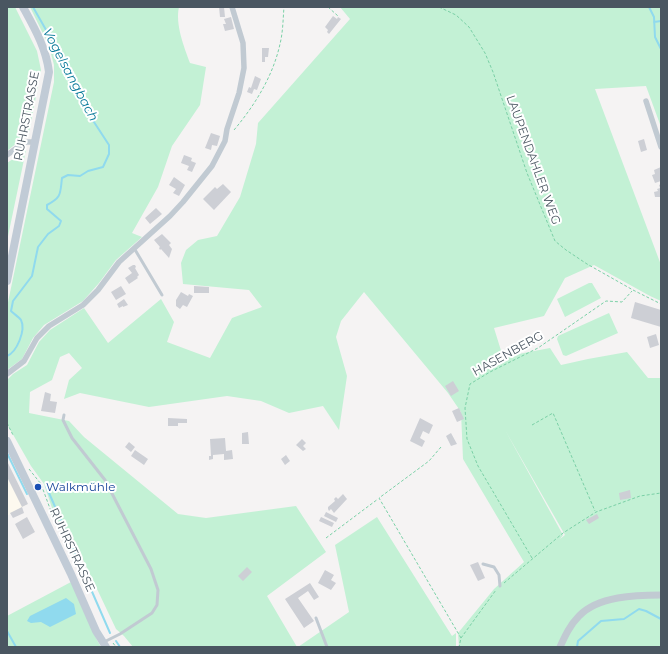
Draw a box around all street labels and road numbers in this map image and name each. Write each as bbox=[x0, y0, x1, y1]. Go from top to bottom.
street label: RUHRSTRASSE bbox=[11, 70, 43, 162]
street label: LAUPENDAHLER WEG bbox=[503, 93, 563, 227]
street label: HASENBERG bbox=[470, 329, 546, 379]
street label: RUHRSTRASSE bbox=[46, 506, 98, 594]

